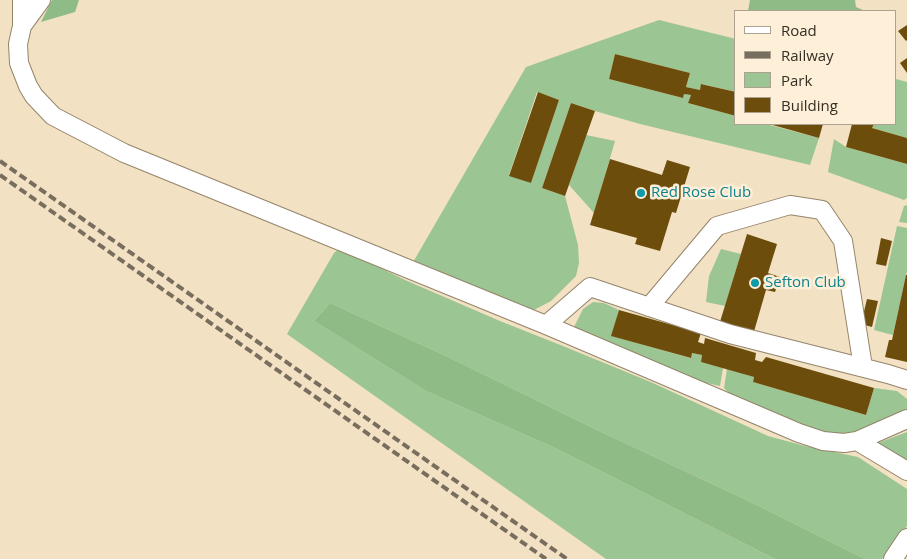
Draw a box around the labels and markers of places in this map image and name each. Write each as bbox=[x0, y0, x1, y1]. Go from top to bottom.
place label: Red Rose Club bbox=[651, 184, 751, 202]
marker: Red Rose Club bbox=[635, 187, 647, 199]
place label: Sefton Club bbox=[765, 274, 846, 292]
marker: Sefton Club bbox=[749, 277, 761, 289]

